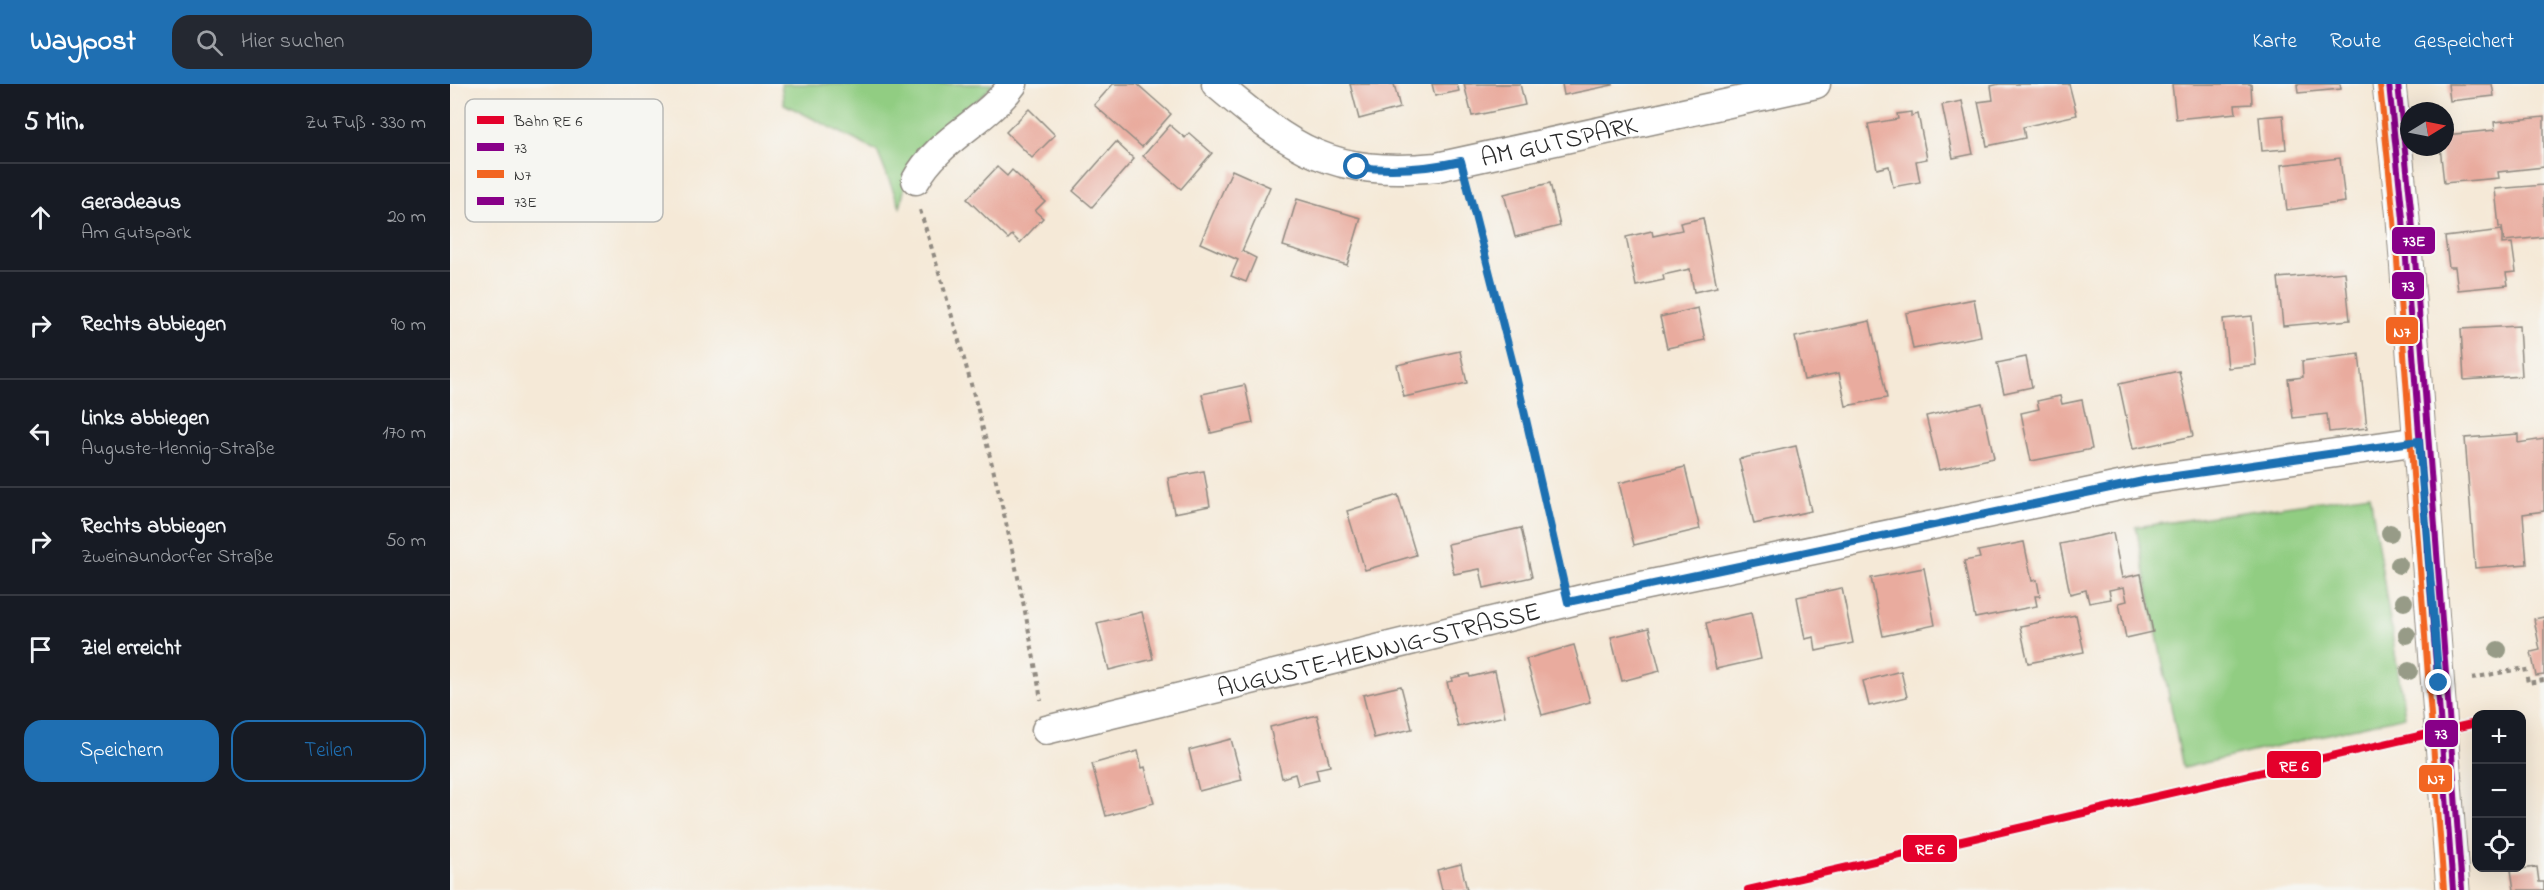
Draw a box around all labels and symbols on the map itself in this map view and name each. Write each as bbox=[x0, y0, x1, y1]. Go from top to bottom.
legend bbox=[465, 99, 663, 222]
north arrow bbox=[2400, 102, 2454, 156]
street label: AM GUTSPARK bbox=[1477, 108, 1641, 179]
text: Bahn RE 6 bbox=[513, 110, 582, 134]
text: 73 bbox=[514, 137, 527, 161]
route start bbox=[1343, 153, 1369, 179]
text: N7 bbox=[514, 164, 532, 188]
text: 73E bbox=[514, 191, 537, 215]
line badge: 73E bbox=[2391, 226, 2436, 255]
text: 73E bbox=[2403, 230, 2426, 254]
line badge: 73 bbox=[2391, 271, 2425, 300]
text: 73 bbox=[2401, 275, 2415, 299]
line badge: N7 bbox=[2385, 316, 2419, 345]
text: N7 bbox=[2393, 321, 2411, 345]
street label: AUGUSTE-HENNIG-STRASSE bbox=[1213, 594, 1545, 710]
route end bbox=[2425, 669, 2451, 695]
line badge: 73 bbox=[2424, 719, 2459, 748]
text: 73 bbox=[2434, 723, 2448, 747]
line badge: RE 6 bbox=[2266, 750, 2322, 779]
text: RE 6 bbox=[2278, 755, 2310, 779]
line badge: N7 bbox=[2418, 764, 2453, 793]
text: N7 bbox=[2427, 768, 2445, 792]
line badge: RE 6 bbox=[1902, 834, 1958, 863]
text: RE 6 bbox=[1914, 838, 1946, 862]

